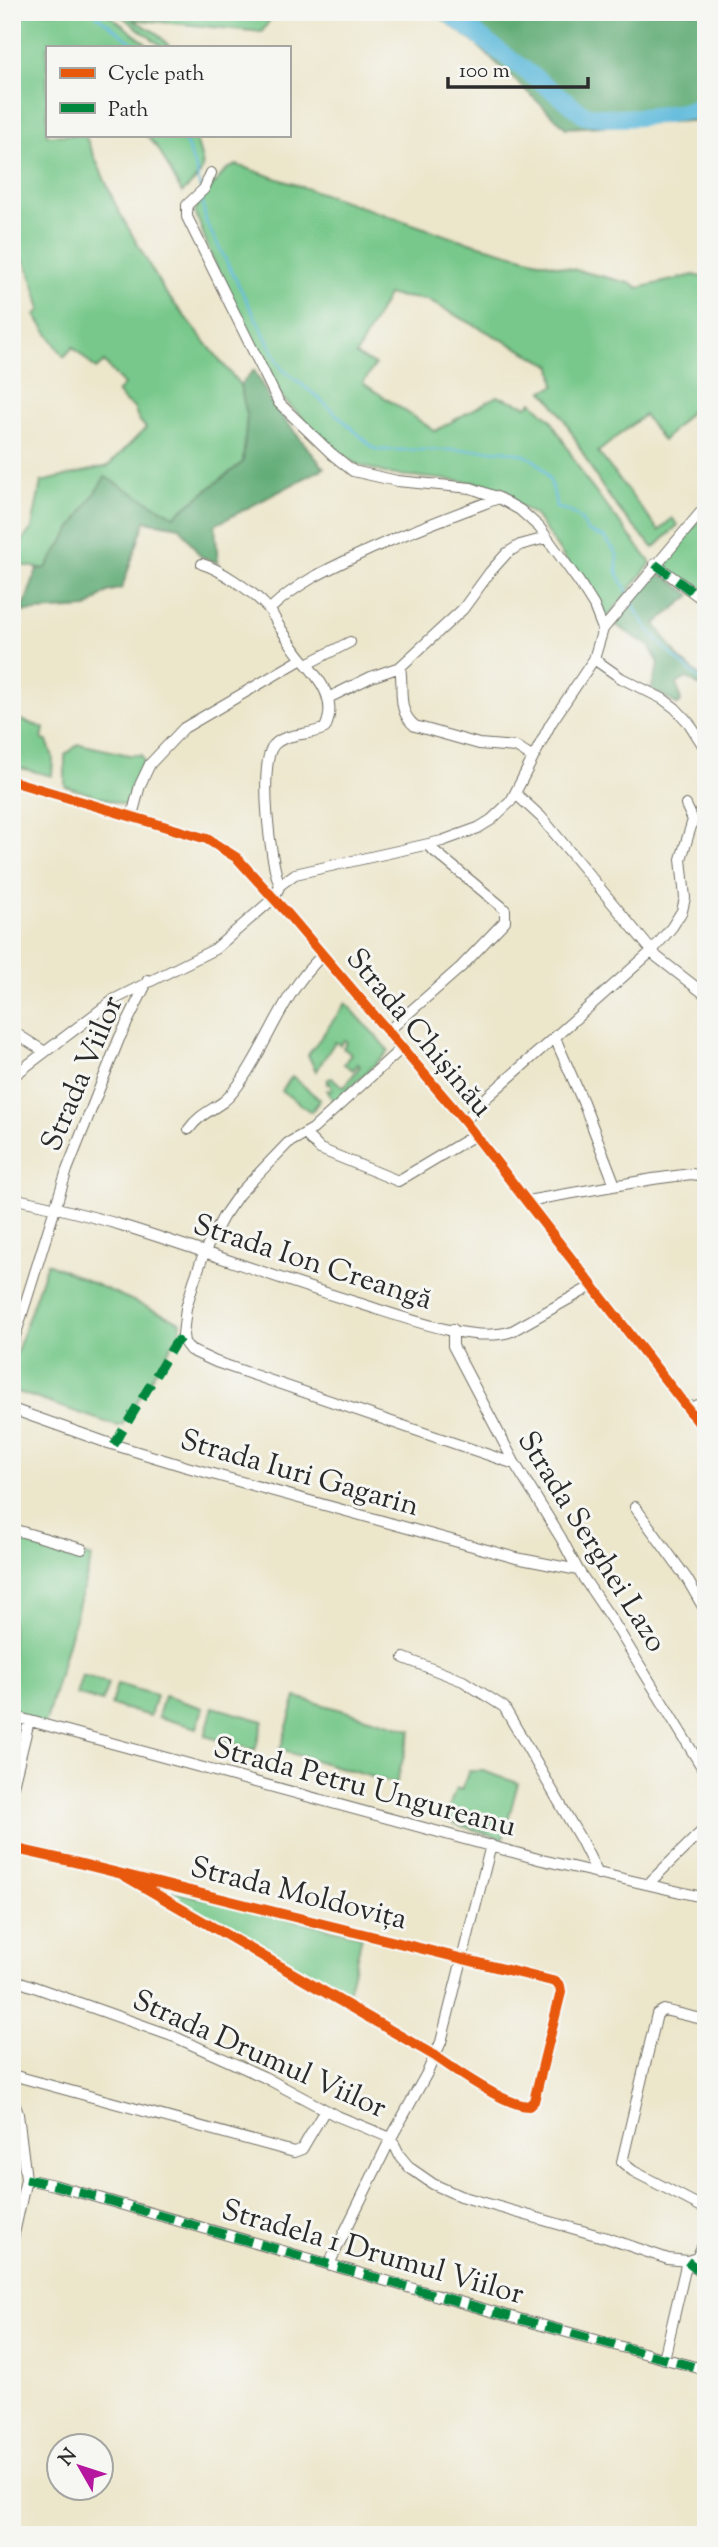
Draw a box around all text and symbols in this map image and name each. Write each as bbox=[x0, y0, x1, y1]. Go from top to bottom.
legend bbox=[46, 46, 290, 136]
scale bar bbox=[448, 46, 588, 90]
text: 100 m bbox=[459, 57, 510, 87]
text: Cycle path bbox=[108, 60, 205, 90]
text: Path bbox=[108, 96, 149, 126]
street label: Strada Chișinău bbox=[334, 940, 502, 1127]
street label: Strada Viilor bbox=[31, 990, 135, 1158]
street label: Strada Ion Creangă bbox=[187, 1204, 437, 1322]
street label: Strada Iuri Gagarin bbox=[175, 1420, 424, 1529]
street label: Strada Serghei Lazo bbox=[505, 1423, 676, 1661]
street label: Strada Petru Ungureanu bbox=[208, 1727, 521, 1850]
street label: Strada Moldovița bbox=[186, 1847, 411, 1942]
street label: Strada Drumul Viilor bbox=[125, 1980, 393, 2131]
street label: Stradela 1 Drumul Viilor bbox=[216, 2190, 528, 2317]
north arrow bbox=[46, 2432, 116, 2502]
text: N bbox=[53, 2443, 84, 2472]

